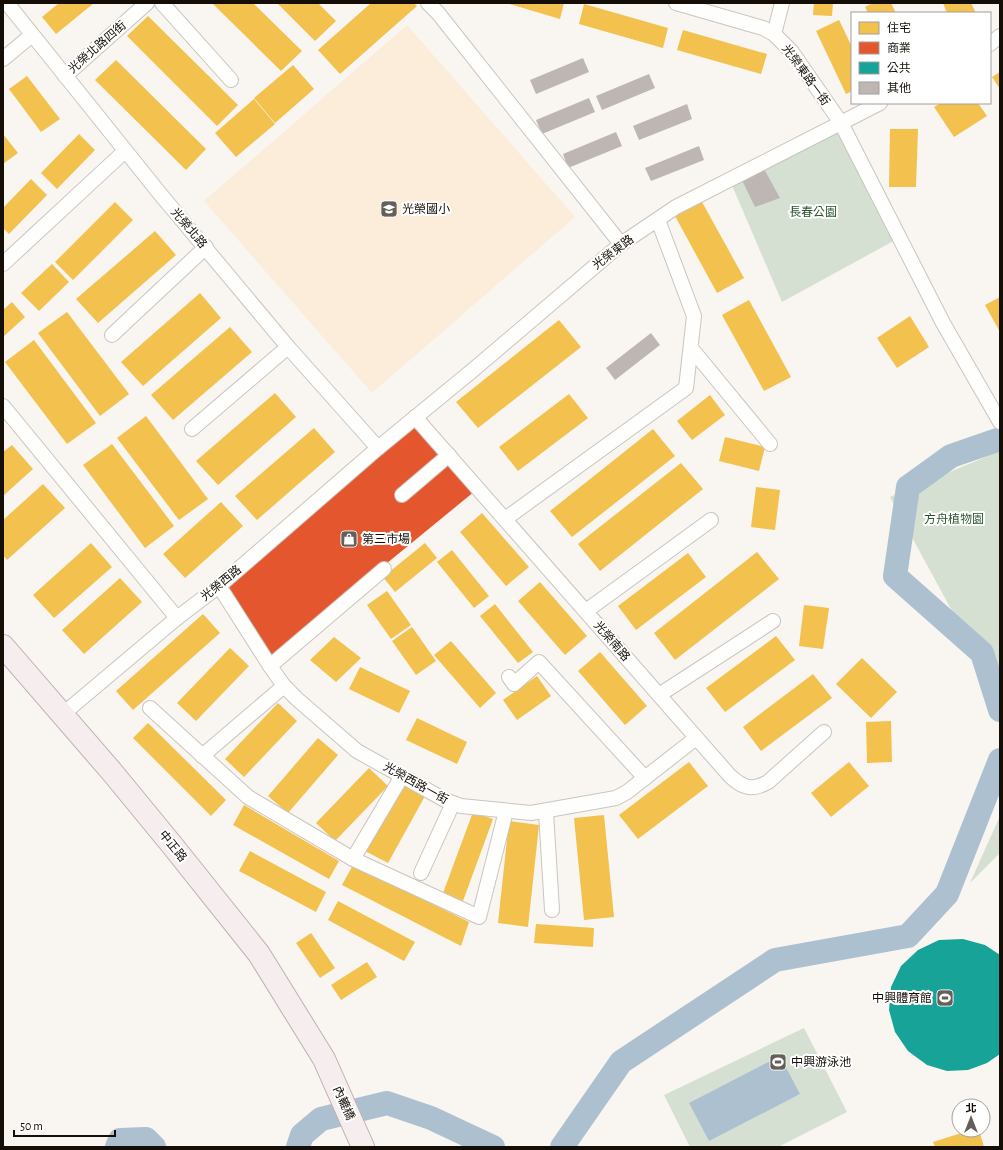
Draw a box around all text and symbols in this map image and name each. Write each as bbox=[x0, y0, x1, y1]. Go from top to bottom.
legend bbox=[851, 12, 991, 104]
street label: 光榮北路四街 bbox=[65, 18, 128, 75]
text: 住宅 bbox=[887, 21, 911, 34]
text: 商業 bbox=[887, 41, 911, 54]
street label: 光榮東路一街 bbox=[780, 42, 833, 108]
text: 公共 bbox=[887, 62, 911, 74]
text: 其他 bbox=[887, 82, 911, 94]
school or university icon: 光榮國小 bbox=[379, 199, 399, 219]
place label: 光榮國小 bbox=[402, 203, 450, 215]
street label: 光榮北路 bbox=[169, 205, 210, 250]
park label: 長春公園 bbox=[789, 205, 837, 218]
street label: 光榮東路 bbox=[590, 232, 636, 271]
park label: 方舟植物園 bbox=[924, 512, 984, 525]
shop icon: 第三市場 bbox=[339, 529, 359, 549]
place label: 第三市場 bbox=[362, 532, 410, 545]
street label: 光榮西路 bbox=[198, 562, 243, 603]
street label: 光榮南路 bbox=[592, 618, 633, 663]
street label: 光榮西路一街 bbox=[382, 759, 451, 806]
street label: 中正路 bbox=[157, 828, 190, 864]
sports icon: 中興體育館 bbox=[935, 988, 955, 1008]
place label: 中興體育館 bbox=[872, 991, 932, 1004]
sports icon: 中興游泳池 bbox=[768, 1052, 788, 1072]
place label: 中興游泳池 bbox=[791, 1055, 851, 1068]
street label: 內轆橋 bbox=[331, 1084, 358, 1122]
north arrow bbox=[951, 1098, 991, 1138]
text: 北 bbox=[966, 1103, 977, 1114]
scale bar bbox=[14, 1112, 115, 1138]
text: 50 m bbox=[20, 1120, 43, 1132]

